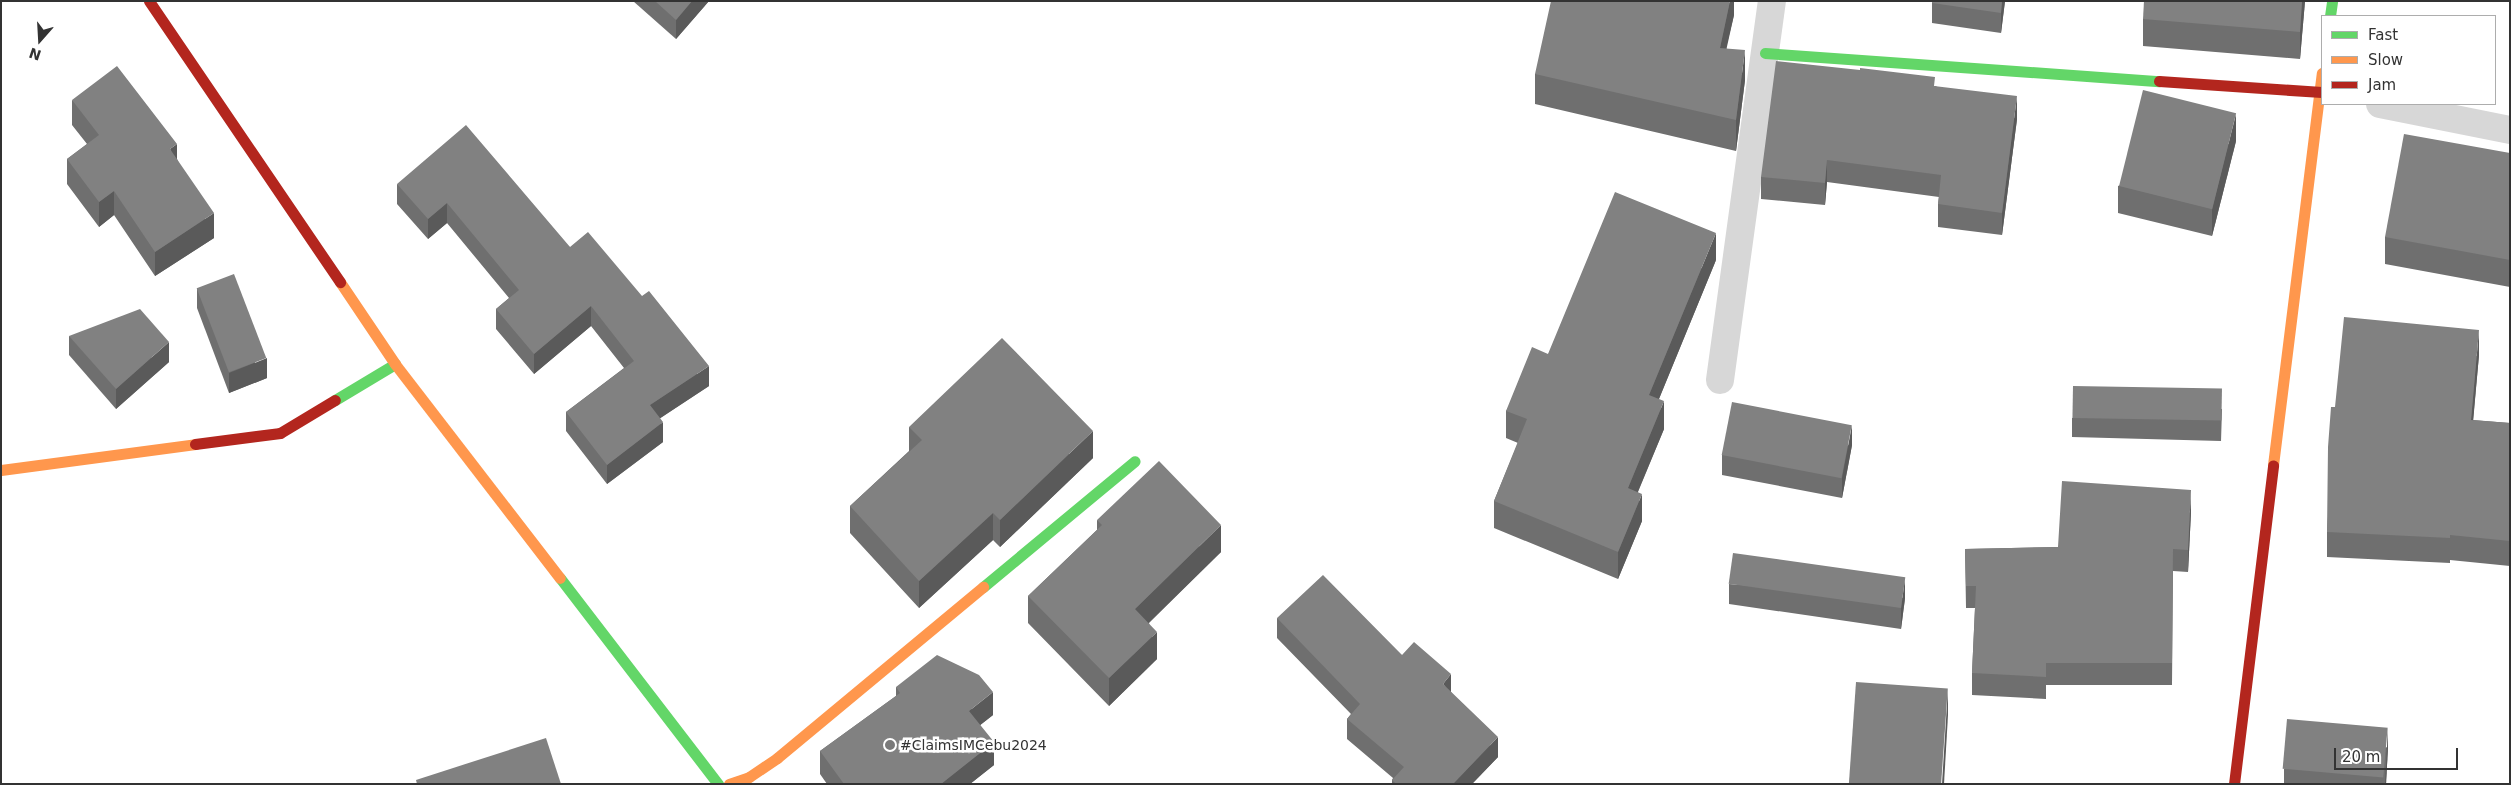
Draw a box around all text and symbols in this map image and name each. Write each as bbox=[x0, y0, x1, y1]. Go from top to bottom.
north arrow bbox=[15, 15, 65, 65]
legend bbox=[2321, 15, 2496, 105]
text: Fast bbox=[2368, 26, 2398, 44]
text: N bbox=[27, 45, 43, 64]
text: Slow bbox=[2368, 51, 2403, 69]
text: Jam bbox=[2368, 76, 2396, 94]
place label: #ClaimsIMCebu2024 bbox=[900, 737, 1047, 753]
scale bar bbox=[2336, 738, 2460, 770]
marker: #ClaimsIMCebu2024 bbox=[884, 739, 896, 751]
text: 20 m bbox=[2342, 748, 2380, 766]

